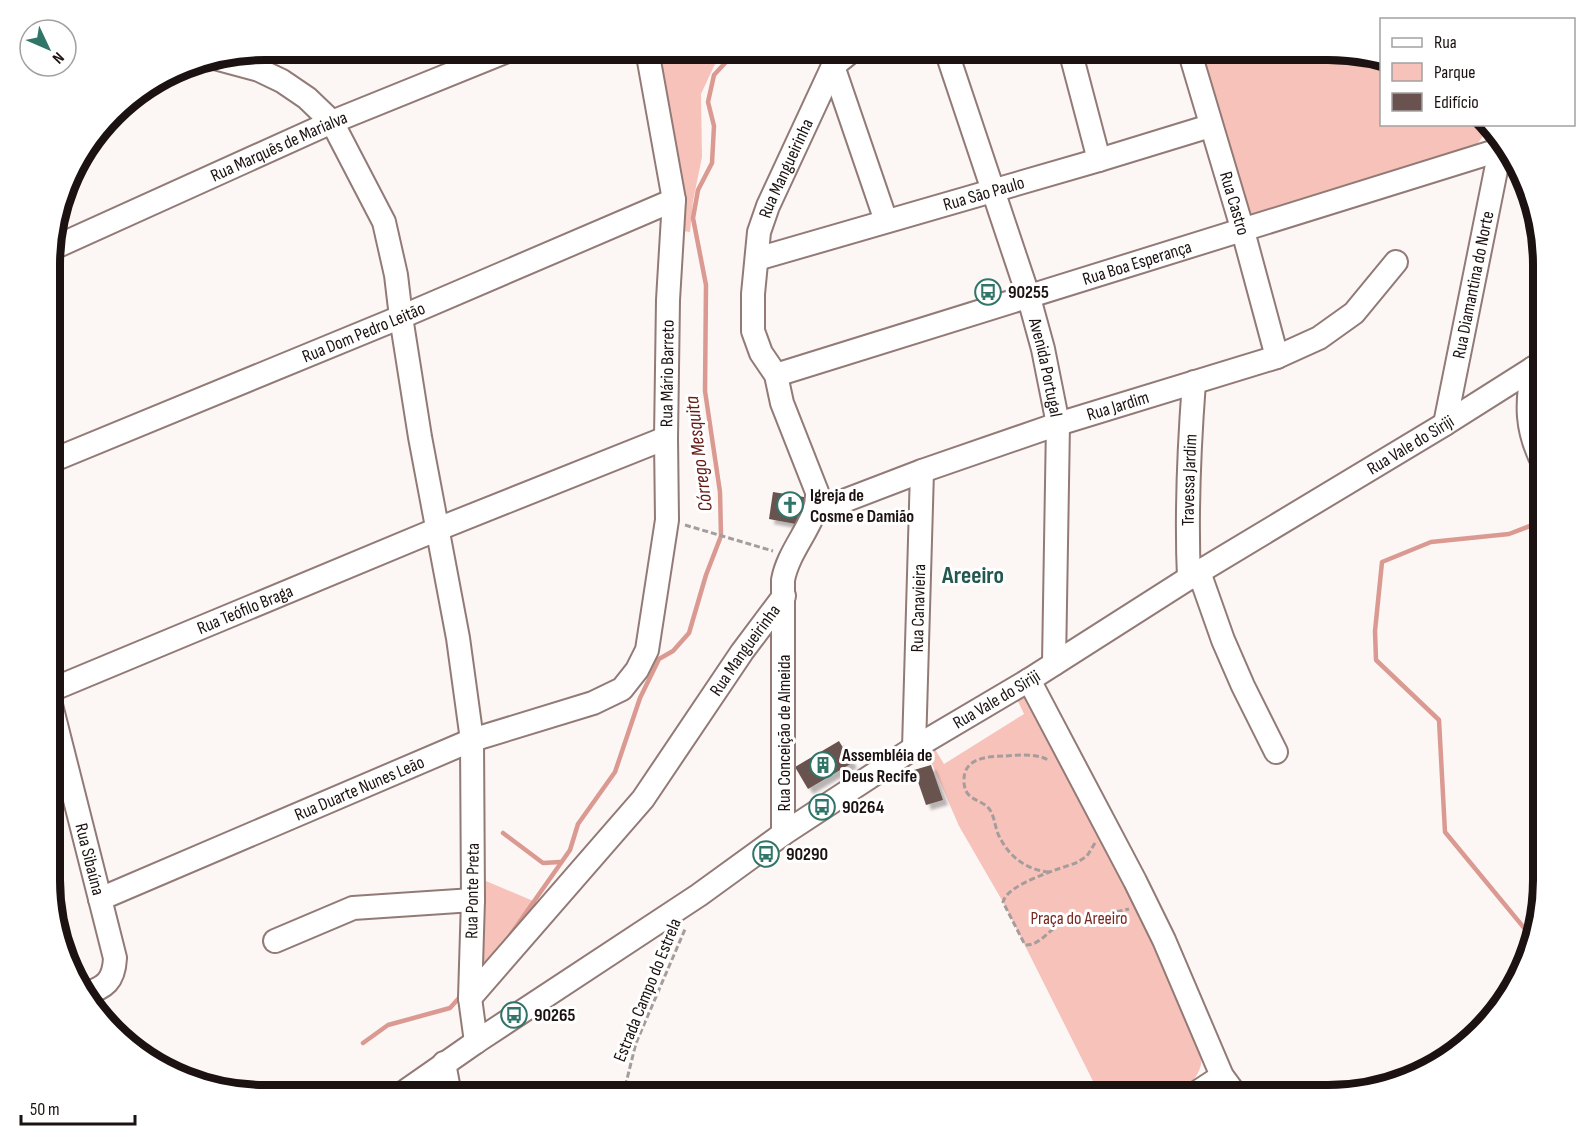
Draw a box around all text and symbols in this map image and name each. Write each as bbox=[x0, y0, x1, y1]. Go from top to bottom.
north arrow bbox=[18, 18, 78, 78]
legend bbox=[1380, 18, 1575, 126]
text: Rua bbox=[1434, 32, 1457, 53]
text: N bbox=[48, 48, 68, 67]
text: Parque bbox=[1434, 62, 1475, 83]
text: Edifício bbox=[1434, 92, 1479, 113]
street label: Rua Marquês de Marialva bbox=[207, 107, 350, 186]
street label: Rua Mangueirinha bbox=[755, 115, 818, 221]
street label: Rua Castro bbox=[1215, 169, 1254, 238]
street label: Rua São Paulo bbox=[941, 172, 1027, 216]
street label: Rua Diamantina do Norte bbox=[1448, 209, 1498, 361]
street label: Rua Boa Esperança bbox=[1080, 236, 1194, 290]
bus stop icon: 90255 bbox=[973, 277, 1003, 307]
place label: 90255 bbox=[1008, 282, 1049, 303]
street label: Rua Dom Pedro Leitão bbox=[299, 298, 428, 367]
street label: Avenida Portugal bbox=[1024, 315, 1066, 419]
street label: Rua Mário Barreto bbox=[656, 320, 679, 427]
street label: Rua Jardim bbox=[1084, 387, 1151, 426]
water label: Córrego Mesquita bbox=[680, 395, 718, 513]
street label: Rua Vale do Siriji bbox=[1363, 411, 1458, 479]
street label: Travessa Jardim bbox=[1178, 433, 1202, 526]
place label: Igreja de Cosme e Damião bbox=[810, 485, 914, 527]
church icon: Igreja de Cosme e Damião bbox=[775, 490, 805, 520]
district label: Areeiro bbox=[941, 561, 1004, 590]
street label: Rua Canavieira bbox=[907, 564, 930, 653]
street label: Rua Teófilo Braga bbox=[194, 581, 296, 639]
street label: Rua Mangueirinha bbox=[705, 601, 785, 700]
street label: Rua Conceição de Almeida bbox=[774, 655, 795, 811]
street label: Rua Vale do Siriji bbox=[949, 666, 1044, 734]
place label: Assembléia de Deus Recife bbox=[841, 745, 932, 787]
building icon: Assembléia de Deus Recife bbox=[808, 750, 838, 780]
street label: Rua Duarte Nunes Leão bbox=[291, 752, 428, 826]
bus stop icon: 90264 bbox=[807, 792, 837, 822]
place label: 90264 bbox=[842, 797, 885, 818]
street label: Rua Sibaúna bbox=[70, 821, 109, 897]
bus stop icon: 90290 bbox=[751, 839, 781, 869]
street label: Rua Ponte Preta bbox=[461, 843, 484, 939]
place label: 90290 bbox=[786, 844, 828, 865]
park label: Praça do Areeiro bbox=[1030, 908, 1128, 929]
street label: Estrada Campo do Estrela bbox=[609, 915, 686, 1065]
bus stop icon: 90265 bbox=[499, 1000, 529, 1030]
place label: 90265 bbox=[534, 1005, 575, 1026]
scale bar bbox=[21, 1088, 135, 1126]
text: 50 m bbox=[30, 1099, 60, 1120]

